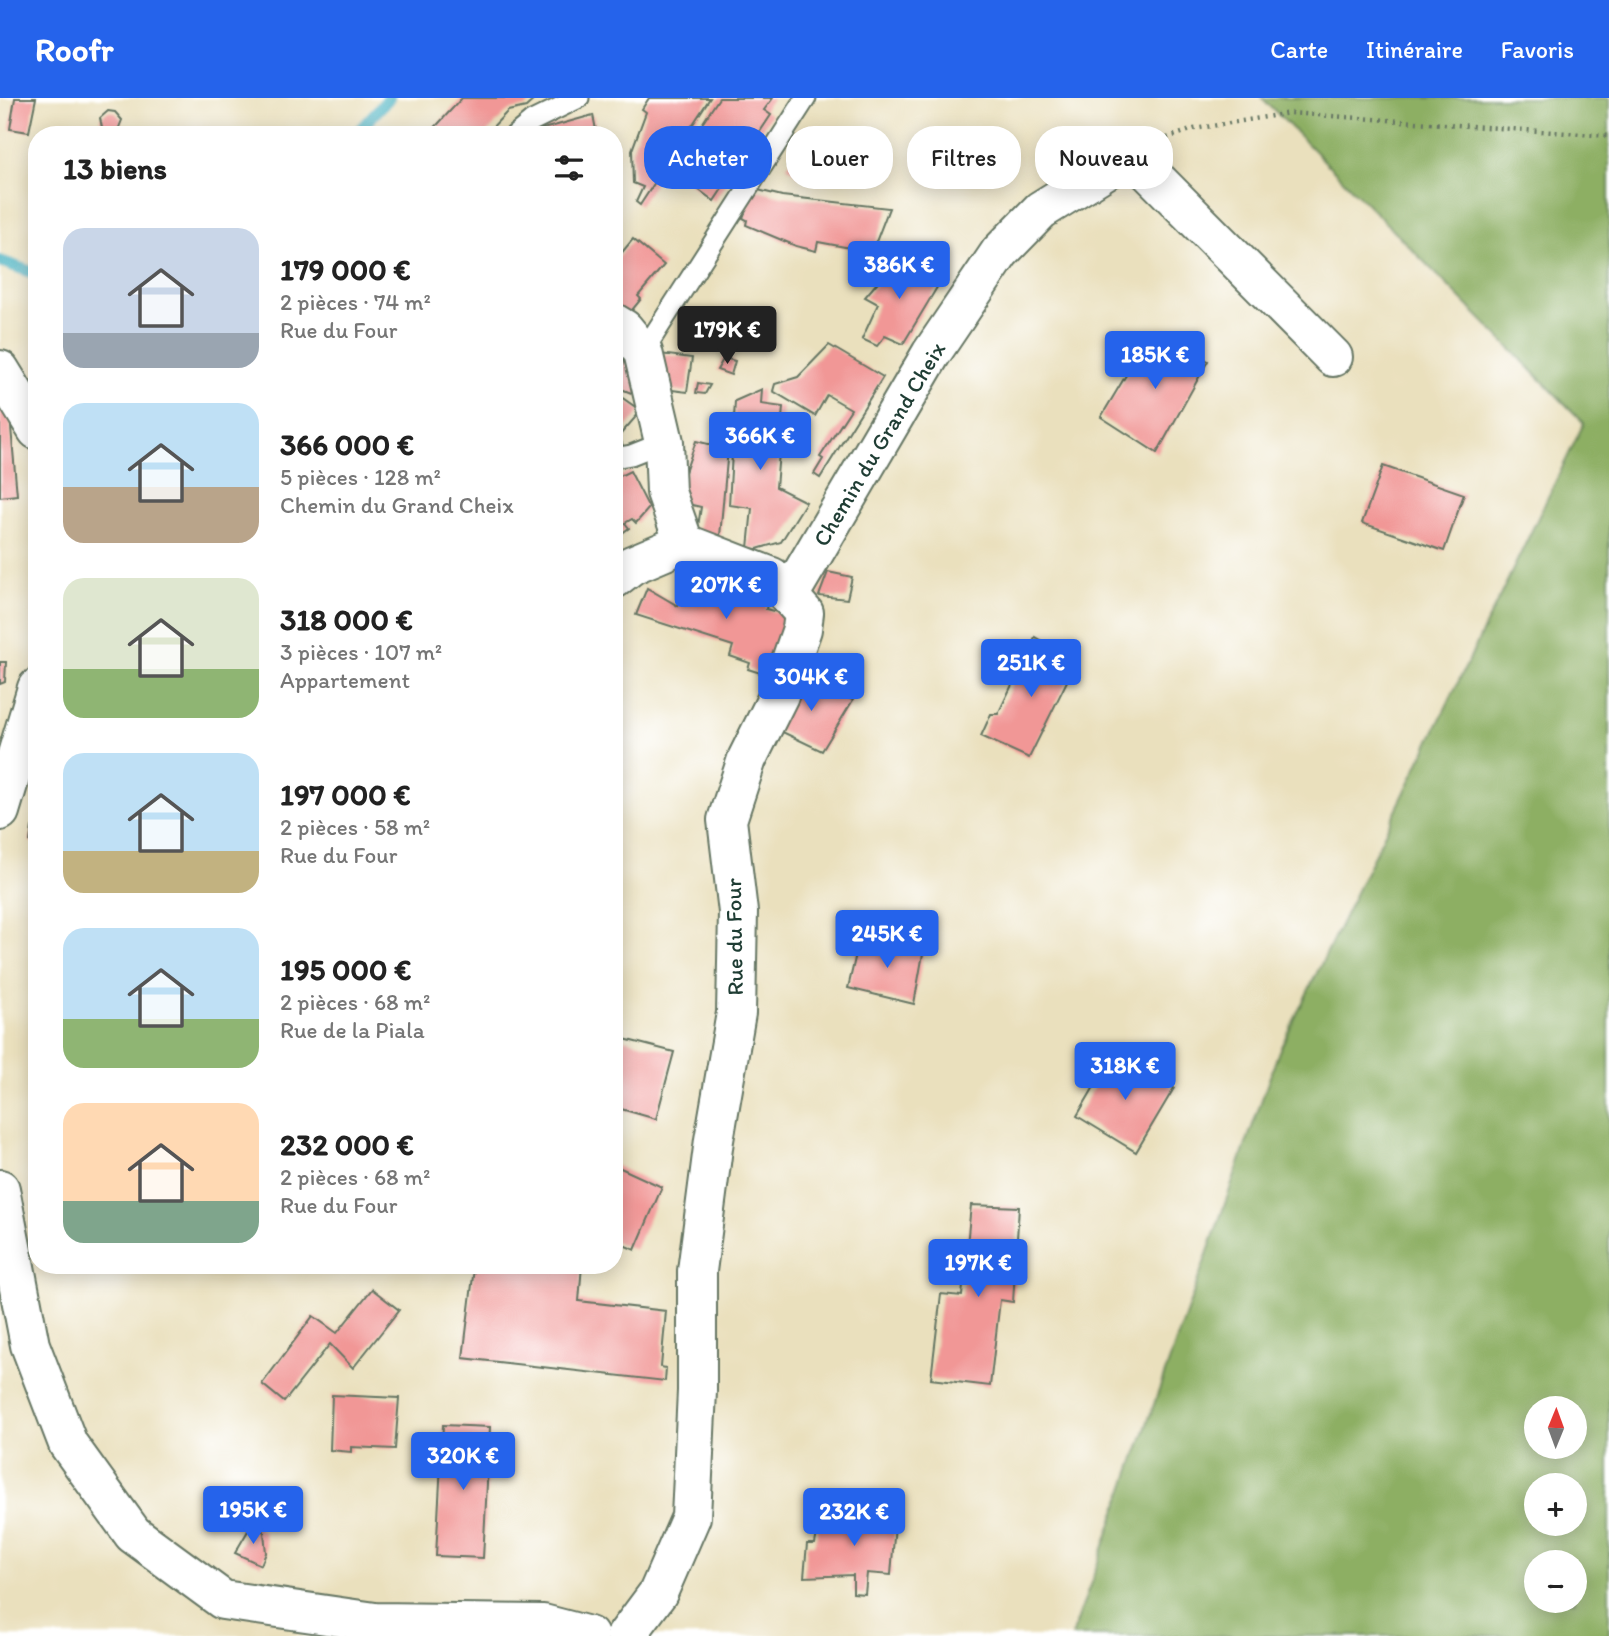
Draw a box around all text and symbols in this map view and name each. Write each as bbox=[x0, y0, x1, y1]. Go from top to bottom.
text: Roofr bbox=[35, 30, 113, 69]
text: Carte bbox=[1270, 35, 1328, 64]
text: Itinéraire bbox=[1366, 35, 1463, 64]
text: Favoris bbox=[1501, 35, 1574, 64]
chip: Acheter bbox=[644, 126, 772, 189]
chip: Louer bbox=[786, 126, 893, 189]
chip: Filtres bbox=[907, 126, 1021, 189]
chip: Nouveau bbox=[1035, 126, 1173, 189]
icon: filters bbox=[550, 149, 588, 187]
text: 13 biens bbox=[63, 150, 167, 187]
pin: 386K € bbox=[842, 242, 956, 301]
text: 386K € bbox=[864, 250, 934, 278]
text: 179 000 € bbox=[280, 251, 411, 288]
icon: home bbox=[119, 256, 203, 340]
text: 2 pièces · 74 m² bbox=[280, 288, 431, 316]
pin: 179K € bbox=[670, 306, 784, 366]
text: 179K € bbox=[693, 315, 761, 343]
text: Rue du Four bbox=[280, 316, 397, 344]
pin: 185K € bbox=[1098, 331, 1212, 391]
street label: Chemin du Grand Cheix bbox=[807, 336, 951, 551]
text: 185K € bbox=[1121, 340, 1189, 368]
pin: 366K € bbox=[703, 412, 817, 472]
text: 366K € bbox=[725, 421, 795, 449]
text: 366 000 € bbox=[280, 426, 414, 463]
icon: home bbox=[119, 431, 203, 515]
text: 5 pièces · 128 m² bbox=[280, 463, 441, 491]
text: Chemin du Grand Cheix bbox=[280, 491, 514, 519]
pin: 207K € bbox=[669, 561, 783, 621]
text: 207K € bbox=[691, 570, 761, 598]
text: 318 000 € bbox=[280, 601, 413, 638]
icon: home bbox=[119, 606, 203, 690]
text: 3 pièces · 107 m² bbox=[280, 638, 442, 666]
pin: 251K € bbox=[974, 640, 1088, 699]
text: 251K € bbox=[997, 648, 1065, 676]
pin: 304K € bbox=[754, 654, 868, 713]
text: 304K € bbox=[774, 662, 848, 690]
text: Appartement bbox=[280, 666, 410, 694]
text: 197 000 € bbox=[280, 776, 411, 813]
icon: home bbox=[119, 781, 203, 865]
text: 2 pièces · 58 m² bbox=[280, 813, 430, 841]
text: Rue du Four bbox=[280, 841, 397, 869]
street label: Rue du Four bbox=[719, 878, 749, 996]
pin: 245K € bbox=[830, 910, 944, 970]
text: 245K € bbox=[851, 919, 923, 947]
text: 195 000 € bbox=[280, 951, 411, 988]
icon: home bbox=[119, 956, 203, 1040]
text: 2 pièces · 68 m² bbox=[280, 988, 430, 1016]
text: Rue de la Piala bbox=[280, 1016, 425, 1044]
pin: 318K € bbox=[1068, 1042, 1182, 1102]
text: 318K € bbox=[1091, 1051, 1159, 1079]
text: 232 000 € bbox=[280, 1126, 414, 1163]
icon: home bbox=[119, 1131, 203, 1215]
text: 2 pièces · 68 m² bbox=[280, 1163, 430, 1191]
text: Rue du Four bbox=[280, 1191, 397, 1219]
pin: 197K € bbox=[921, 1240, 1035, 1299]
text: 197K € bbox=[944, 1248, 1012, 1276]
north arrow bbox=[1524, 1396, 1587, 1460]
map controls bbox=[1524, 1396, 1587, 1613]
pin: 320K € bbox=[406, 1432, 520, 1492]
text: 320K € bbox=[427, 1441, 499, 1469]
button: + bbox=[1524, 1473, 1587, 1536]
pin: 195K € bbox=[196, 1486, 310, 1546]
pin: 232K € bbox=[797, 1488, 911, 1548]
text: 195K € bbox=[219, 1495, 287, 1523]
text: 232K € bbox=[819, 1497, 889, 1525]
button: − bbox=[1524, 1550, 1587, 1613]

